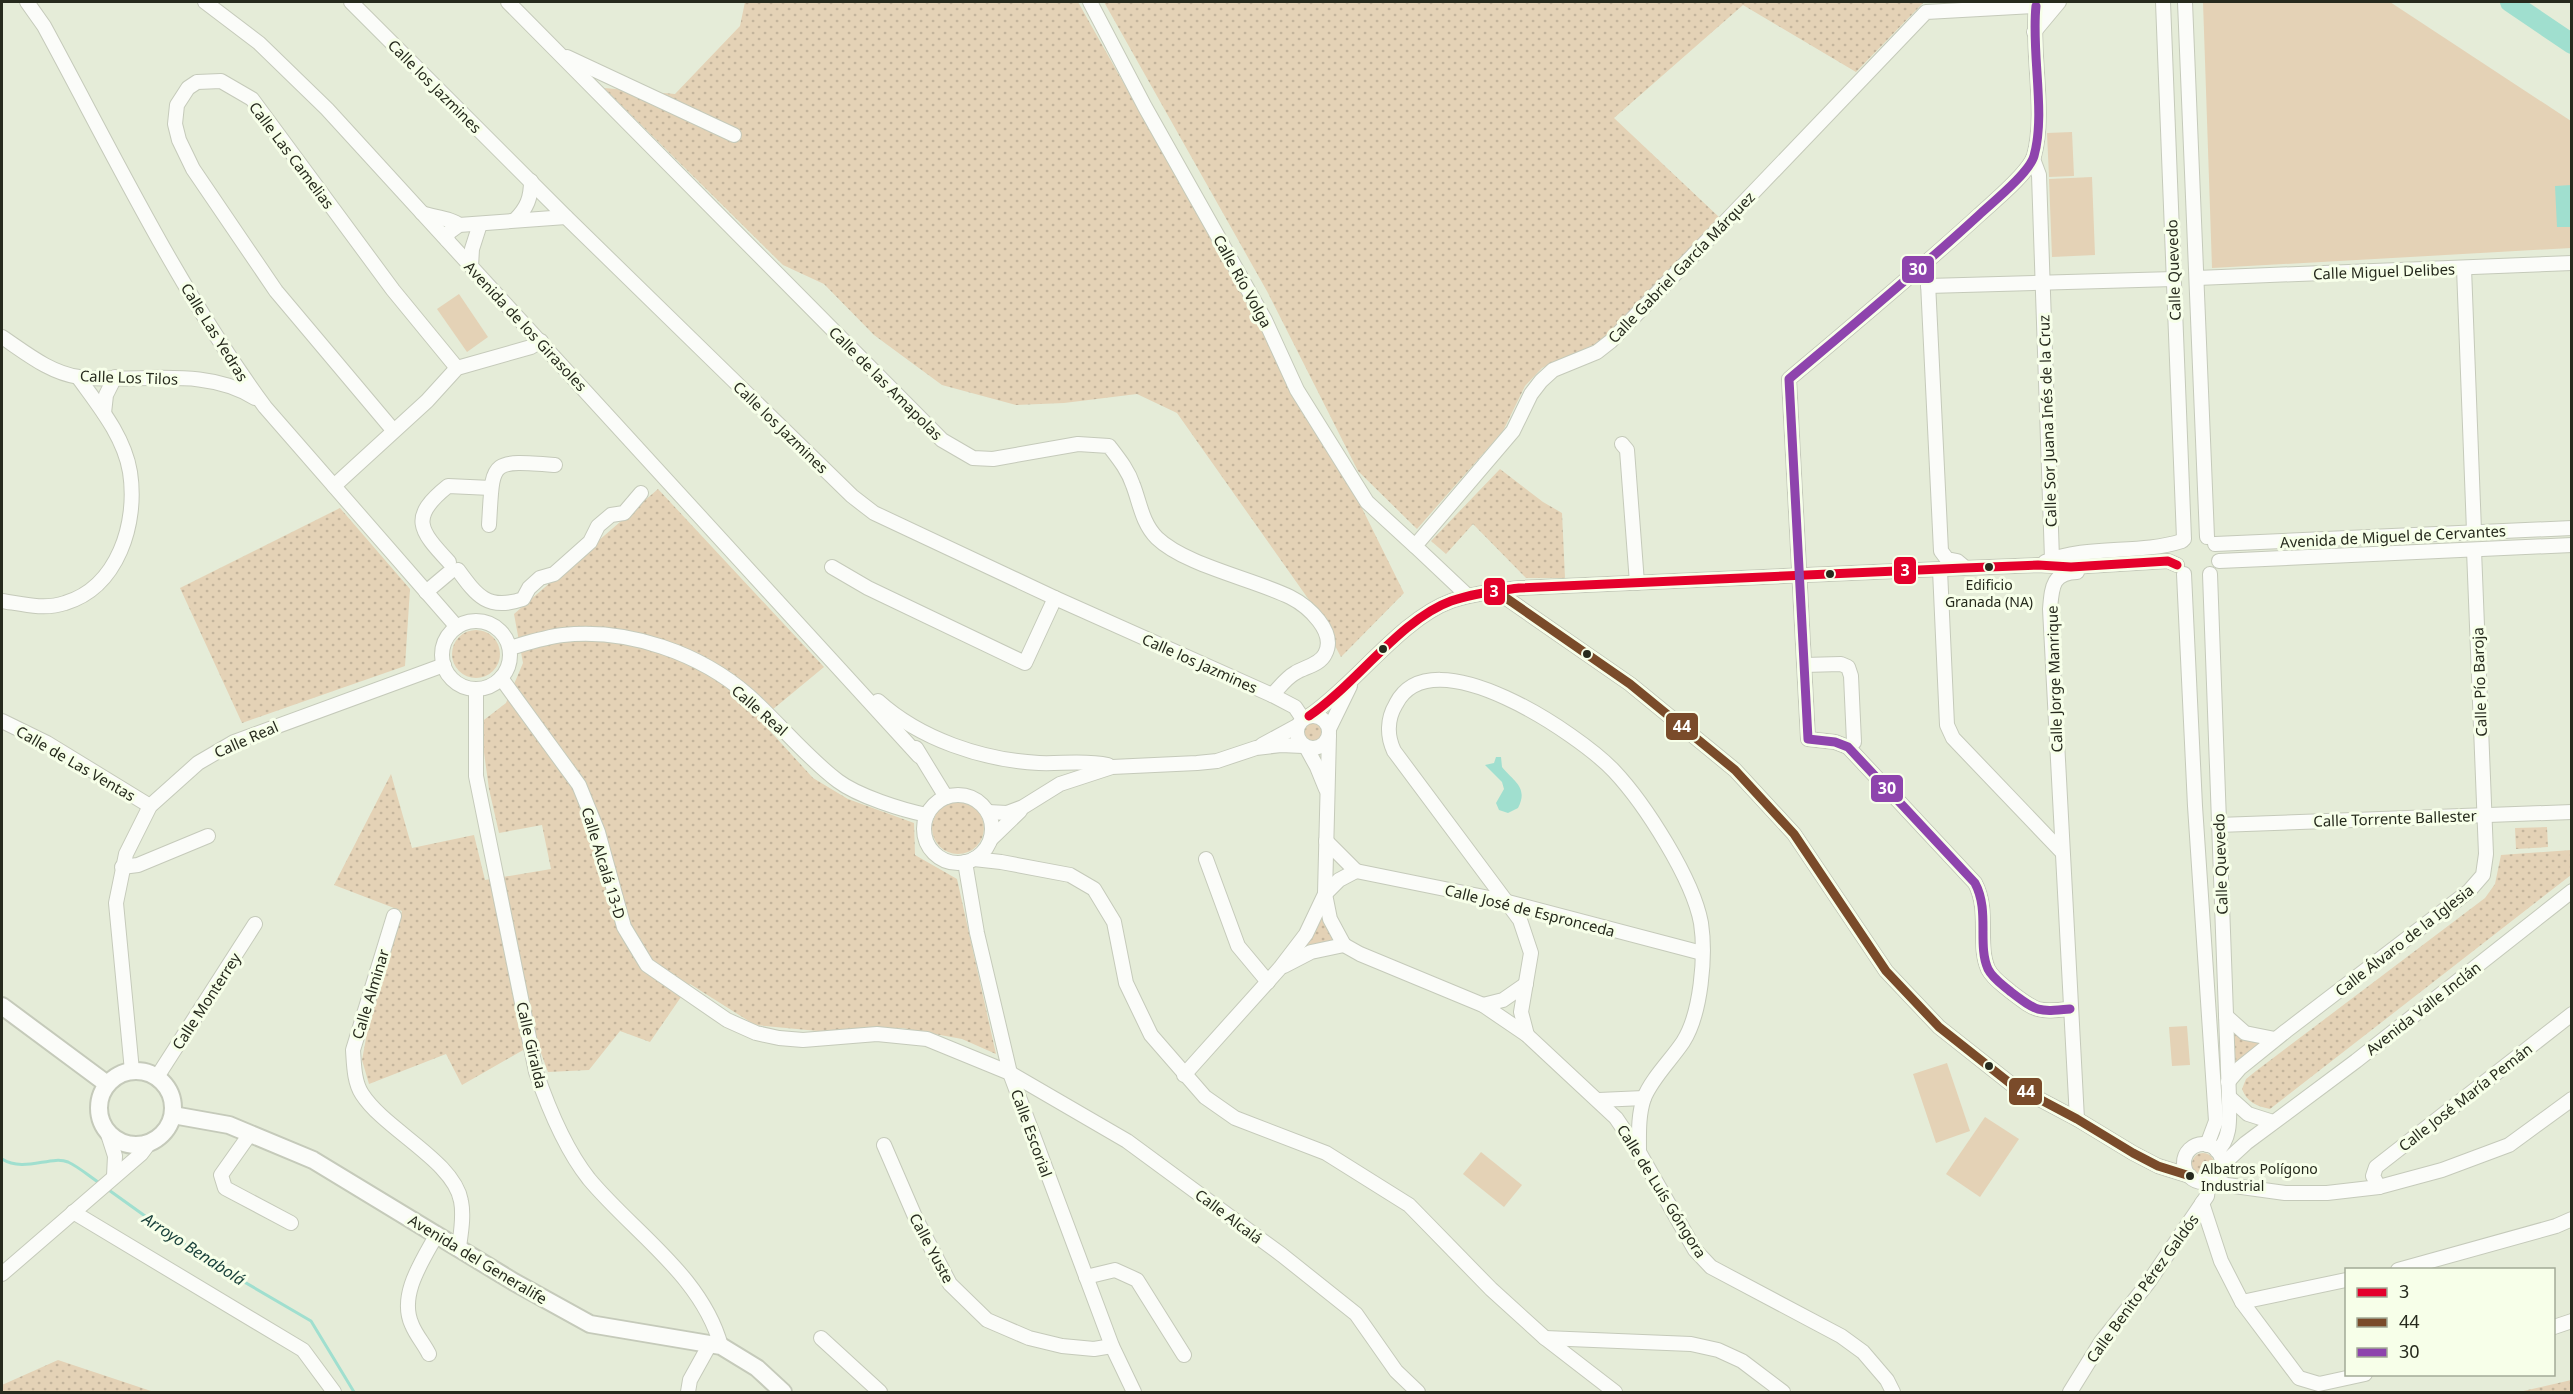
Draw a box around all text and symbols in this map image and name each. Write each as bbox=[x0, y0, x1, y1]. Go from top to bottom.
street label: Calle los Jazmines bbox=[384, 35, 486, 137]
street label: Calle Las Camelias bbox=[245, 97, 339, 213]
street label: Calle Gabriel García Márquez bbox=[1603, 187, 1759, 347]
street label: Calle Quevedo bbox=[2161, 219, 2185, 321]
street label: Calle Río Volga bbox=[1209, 231, 1277, 331]
line badge: 30 bbox=[1901, 255, 1935, 284]
street label: Avenida de los Girasoles bbox=[460, 257, 592, 395]
text: 30 bbox=[1909, 258, 1927, 280]
street label: Calle Miguel Delibes bbox=[2313, 259, 2455, 283]
street label: Calle Las Yedras bbox=[177, 279, 253, 385]
street label: Calle Sor Juana Inés de la Cruz bbox=[2033, 314, 2061, 528]
street label: Calle de las Amapolas bbox=[825, 322, 947, 444]
street label: Calle Los Tilos bbox=[80, 365, 178, 389]
street label: Calle los Jazmines bbox=[729, 377, 833, 477]
street label: Avenida de Miguel de Cervantes bbox=[2280, 520, 2506, 552]
line badge: 3 bbox=[1893, 556, 1917, 585]
text: 3 bbox=[1900, 559, 1910, 581]
marker: Edificio Granada (NA) bbox=[1983, 561, 1995, 573]
unlabelled marker bbox=[1824, 568, 1836, 580]
place label: Edificio Granada (NA) bbox=[1945, 575, 2033, 611]
line badge: 3 bbox=[1483, 577, 1506, 606]
text: 3 bbox=[1489, 580, 1499, 602]
street label: Calle Jorge Manrique bbox=[2041, 605, 2067, 753]
street label: Calle Pío Baroja bbox=[2467, 627, 2491, 737]
street label: Calle los Jazmines bbox=[1139, 629, 1261, 697]
unlabelled marker bbox=[1377, 643, 1389, 655]
unlabelled marker bbox=[1581, 648, 1593, 660]
street label: Calle Real bbox=[728, 680, 792, 740]
line badge: 44 bbox=[1665, 712, 1699, 741]
text: 44 bbox=[1673, 715, 1691, 737]
street label: Calle Real bbox=[211, 716, 281, 762]
street label: Calle de Las Ventas bbox=[13, 721, 139, 805]
line badge: 30 bbox=[1870, 774, 1904, 803]
text: 30 bbox=[1878, 777, 1896, 799]
street label: Calle Alcalá 13-D bbox=[577, 805, 631, 922]
street label: Calle Torrente Ballester bbox=[2313, 805, 2477, 831]
street label: Calle Quevedo bbox=[2208, 813, 2232, 915]
street label: Calle José de Espronceda bbox=[1443, 879, 1617, 941]
street label: Calle Álvaro de la Iglesia bbox=[2331, 880, 2477, 1000]
street label: Calle Alminar bbox=[347, 946, 393, 1042]
street label: Calle Monterrey bbox=[167, 948, 245, 1053]
street label: Avenida Valle Inclán bbox=[2361, 957, 2485, 1059]
street label: Calle Giralda bbox=[512, 1000, 552, 1090]
street label: Calle José María Pemán bbox=[2394, 1039, 2536, 1155]
unlabelled marker bbox=[1983, 1060, 1995, 1072]
line badge: 44 bbox=[2008, 1077, 2043, 1106]
text: 44 bbox=[2017, 1080, 2035, 1102]
street label: Calle Escorial bbox=[1007, 1086, 1057, 1180]
street label: Calle de Luís Góngora bbox=[1613, 1121, 1711, 1261]
place label: Albatros Polígono Industrial bbox=[2201, 1159, 2318, 1195]
marker: Albatros Polígono Industrial bbox=[2184, 1170, 2196, 1182]
street label: Calle Alcalá bbox=[1191, 1184, 1267, 1248]
water label: Arroyo Benabolá bbox=[138, 1207, 250, 1290]
street label: Avenida del Generalife bbox=[405, 1210, 551, 1308]
street label: Calle Yuste bbox=[905, 1210, 959, 1286]
street label: Calle Benito Pérez Galdós bbox=[2081, 1210, 2203, 1366]
legend bbox=[2345, 1268, 2555, 1376]
text: 3 bbox=[2399, 1279, 2409, 1303]
text: 44 bbox=[2399, 1309, 2420, 1333]
text: 30 bbox=[2399, 1339, 2420, 1363]

